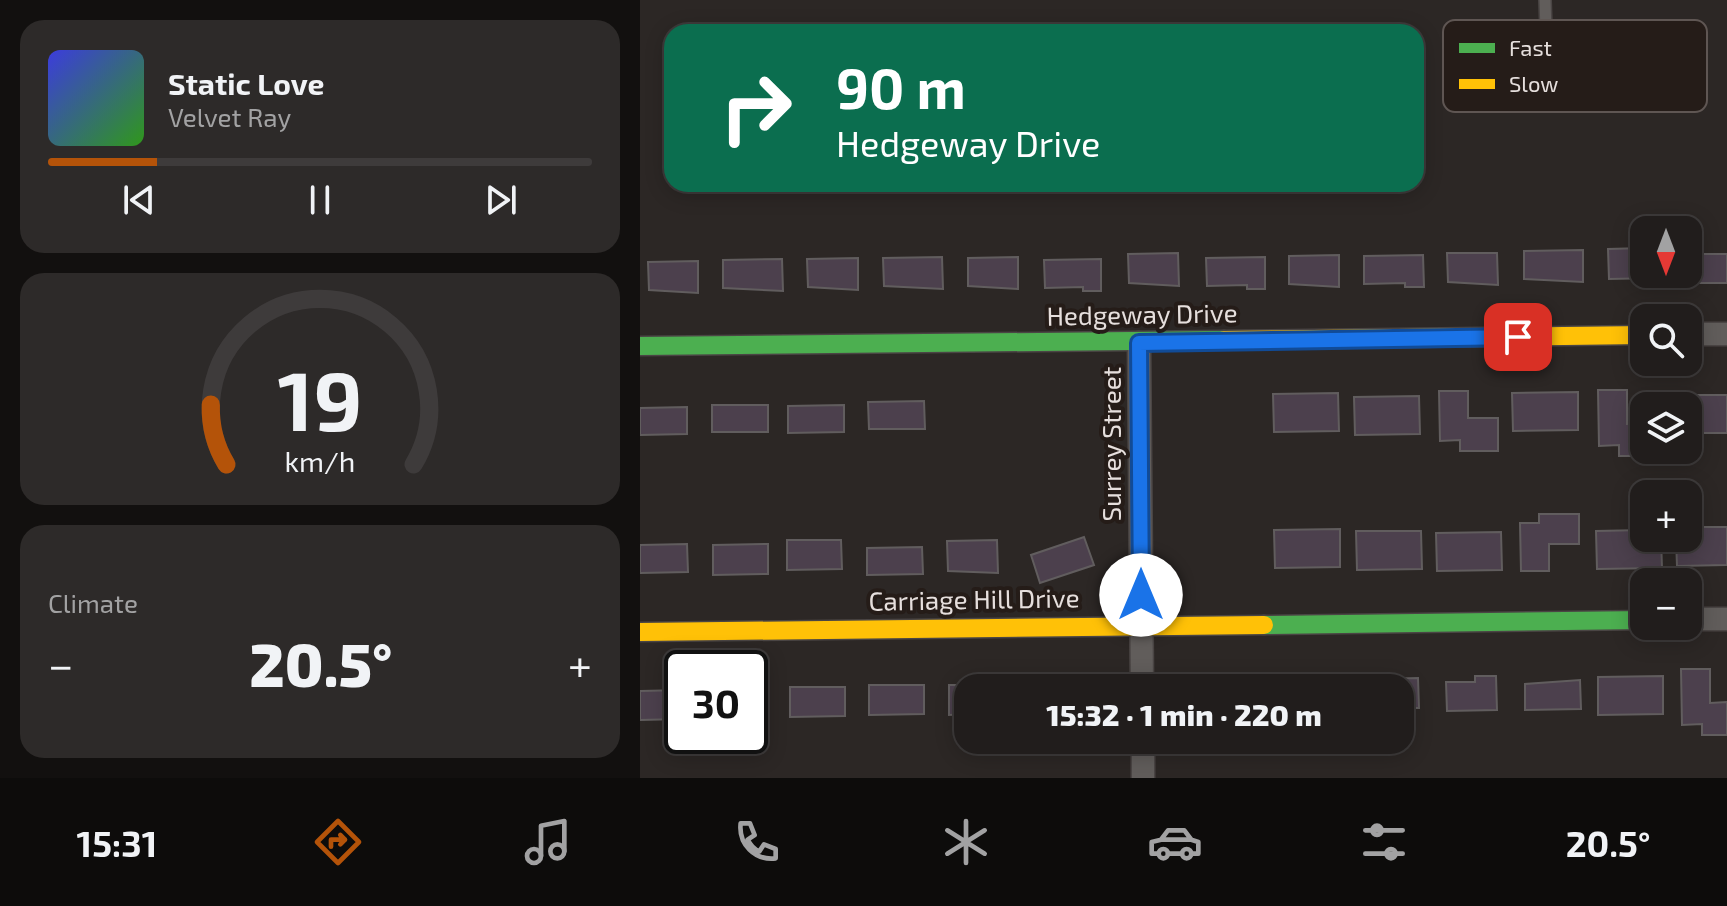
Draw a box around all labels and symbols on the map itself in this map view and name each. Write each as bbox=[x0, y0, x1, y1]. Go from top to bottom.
legend bbox=[1443, 20, 1707, 112]
text: Fast bbox=[1509, 34, 1552, 60]
text: Slow bbox=[1509, 70, 1558, 96]
north arrow bbox=[1630, 216, 1702, 288]
street label: Hedgeway Drive bbox=[1046, 296, 1238, 331]
pin bbox=[1484, 303, 1552, 371]
street label: Surrey Street bbox=[1095, 366, 1126, 522]
position arrow bbox=[1099, 553, 1183, 637]
street label: Carriage Hill Drive bbox=[868, 581, 1080, 616]
speed limit sign: 30 bbox=[664, 650, 768, 754]

